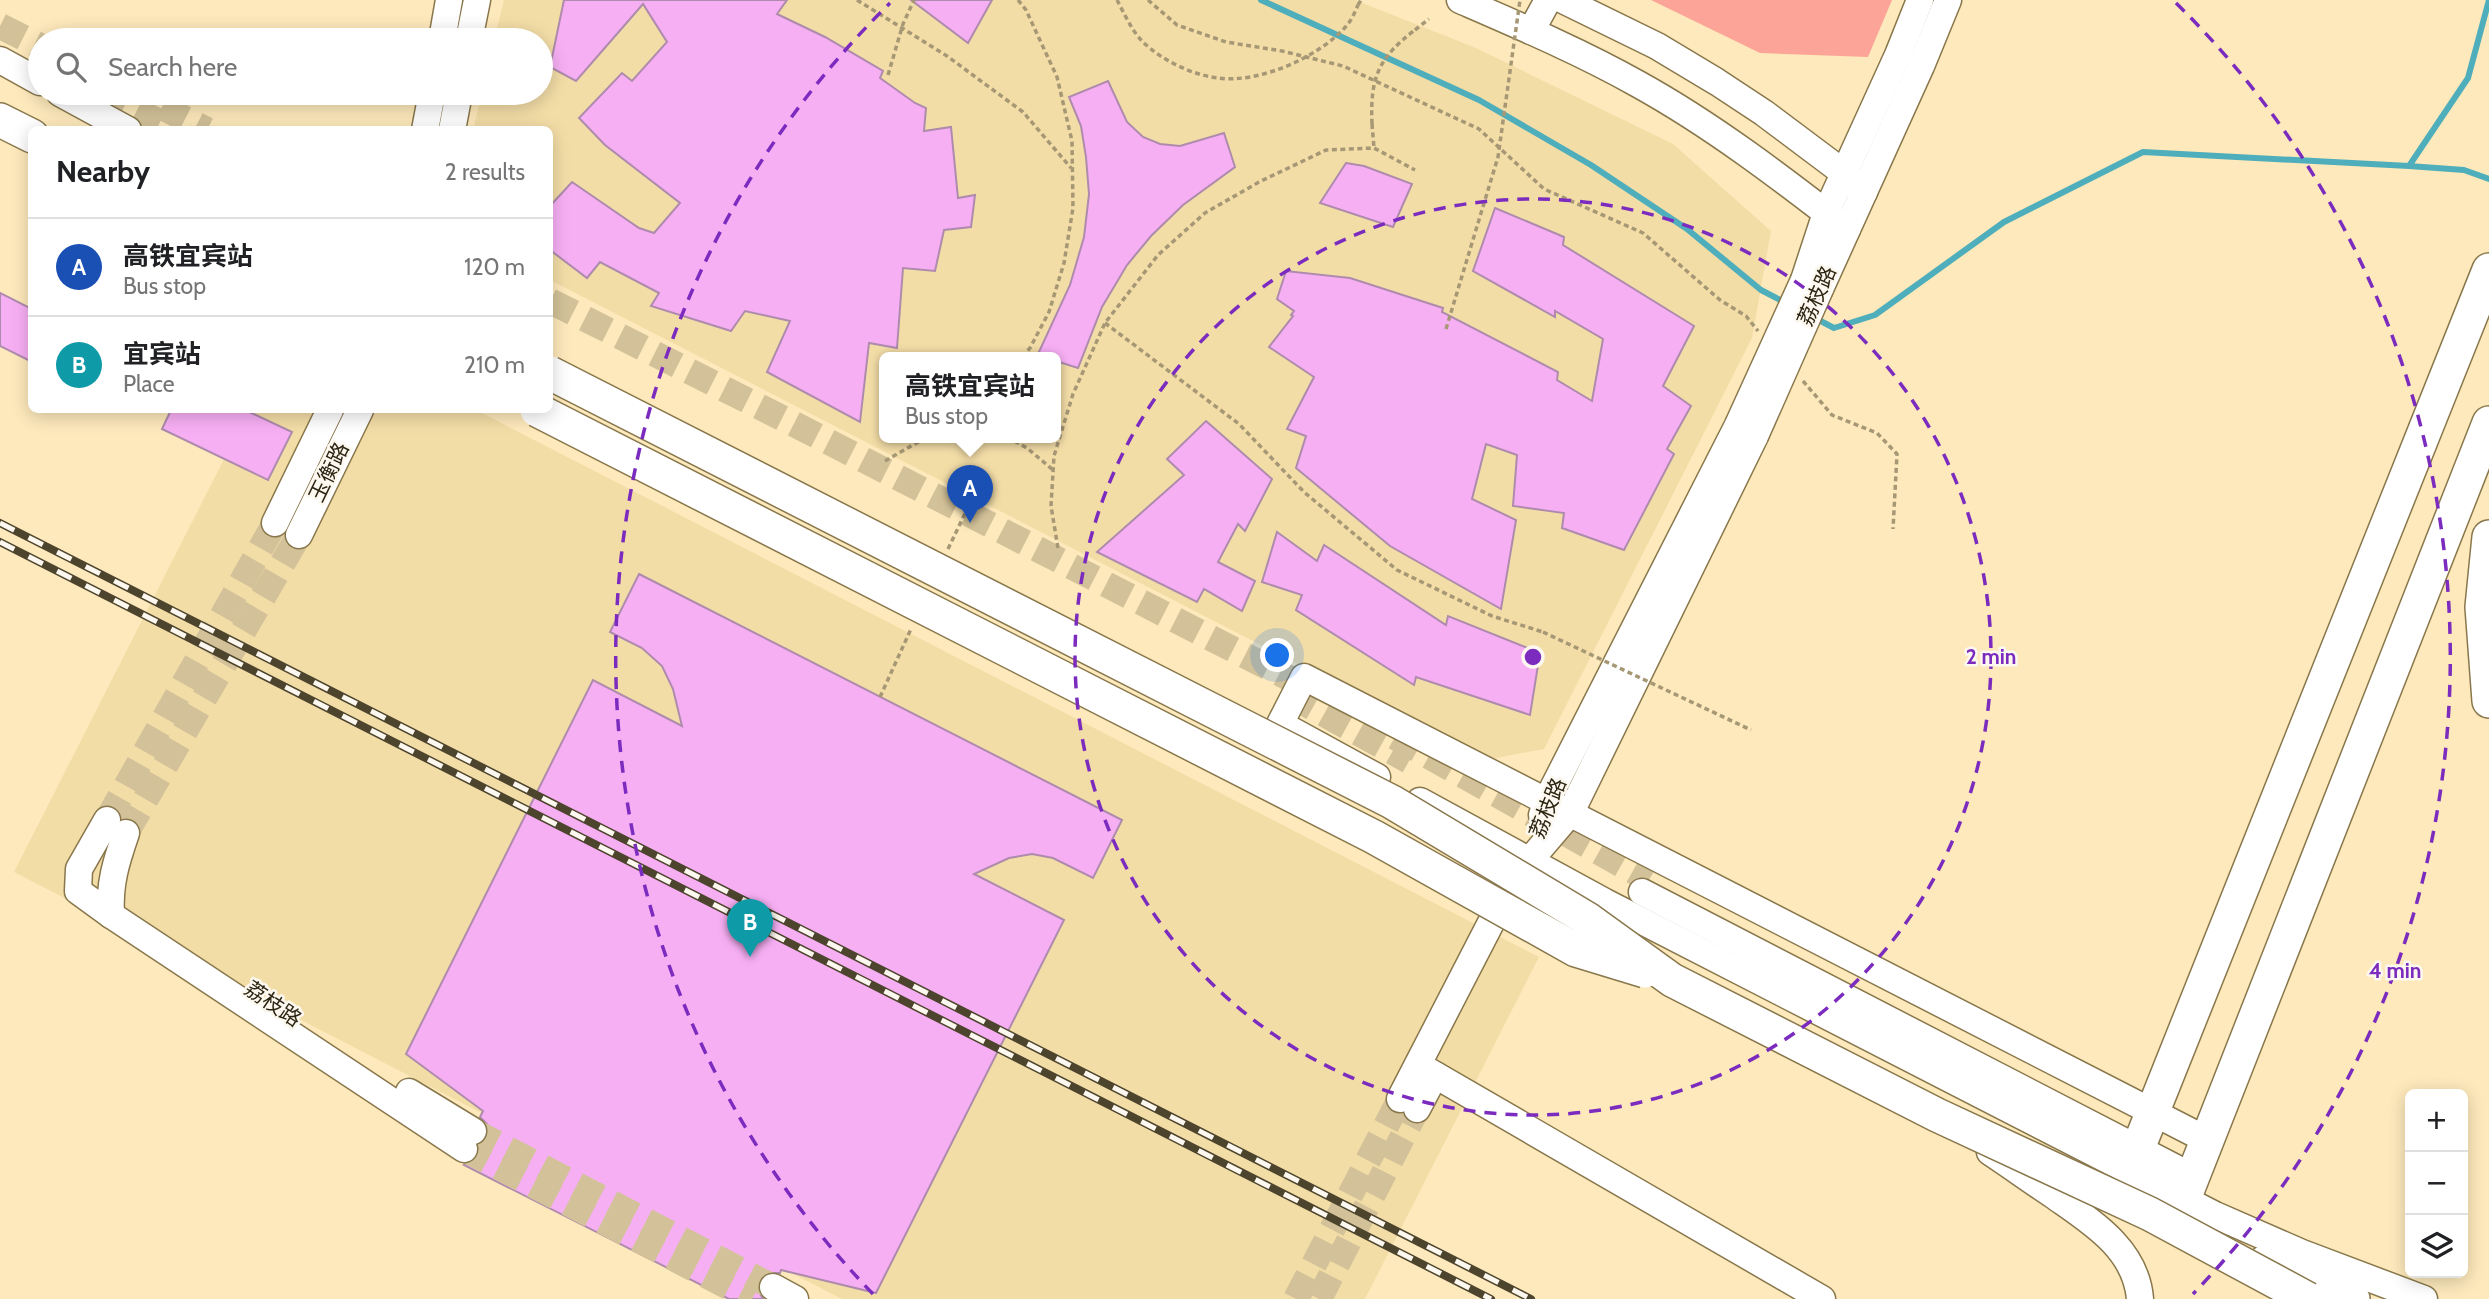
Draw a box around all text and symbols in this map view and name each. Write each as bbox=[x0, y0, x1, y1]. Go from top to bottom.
search box bbox=[28, 28, 553, 105]
icon: search bbox=[52, 48, 90, 86]
text: Search here bbox=[108, 51, 237, 83]
text: Nearby bbox=[56, 153, 150, 190]
text: 2 results bbox=[445, 158, 525, 186]
text: 高铁宜宾站 bbox=[123, 240, 253, 272]
text: A bbox=[72, 253, 86, 281]
text: 120 m bbox=[464, 253, 525, 281]
street label: 荔枝路 bbox=[1792, 262, 1841, 330]
text: Bus stop bbox=[123, 272, 206, 300]
text: 宜宾站 bbox=[123, 338, 201, 370]
text: B bbox=[72, 351, 86, 379]
text: 210 m bbox=[464, 351, 525, 379]
popup bbox=[879, 352, 1061, 443]
text: Place bbox=[123, 370, 175, 398]
text: 高铁宜宾站 bbox=[905, 370, 1035, 402]
text: Bus stop bbox=[905, 402, 988, 430]
street label: 玉衡路 bbox=[304, 438, 354, 506]
pin: A bbox=[947, 465, 993, 523]
your location bbox=[1260, 638, 1294, 672]
text: 2 min bbox=[1966, 644, 2016, 669]
centre of rings bbox=[1521, 645, 1545, 669]
street label: 荔枝路 bbox=[1524, 774, 1571, 842]
pin: B bbox=[727, 899, 773, 957]
text: 4 min bbox=[2369, 958, 2421, 983]
street label: 荔枝路 bbox=[240, 976, 306, 1032]
map controls bbox=[2405, 1089, 2468, 1278]
button: + bbox=[2405, 1089, 2468, 1152]
button: − bbox=[2405, 1152, 2468, 1215]
button: layers bbox=[2405, 1215, 2468, 1278]

